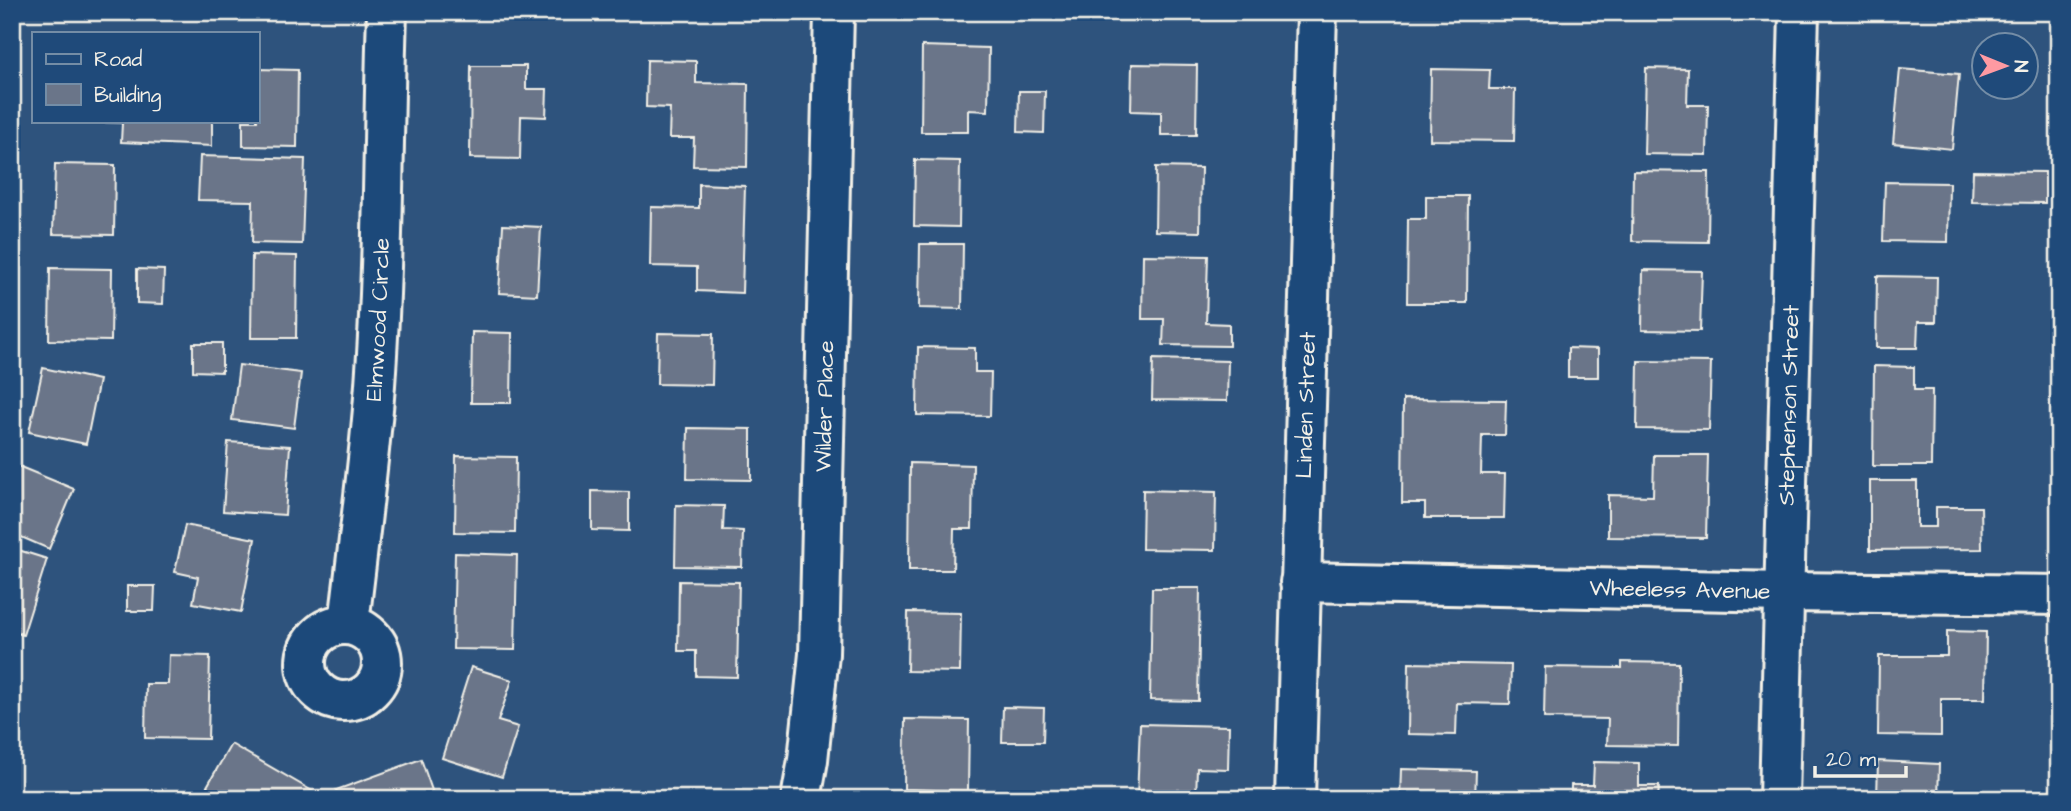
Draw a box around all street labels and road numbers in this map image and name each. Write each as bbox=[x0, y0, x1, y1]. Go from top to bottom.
street label: Elmwood Circle bbox=[358, 237, 398, 403]
street label: Stephenson Street bbox=[1770, 304, 1808, 506]
street label: Linden Street bbox=[1288, 331, 1324, 479]
street label: Wilder Place bbox=[807, 340, 842, 473]
street label: Wheeless Avenue bbox=[1589, 572, 1771, 608]

